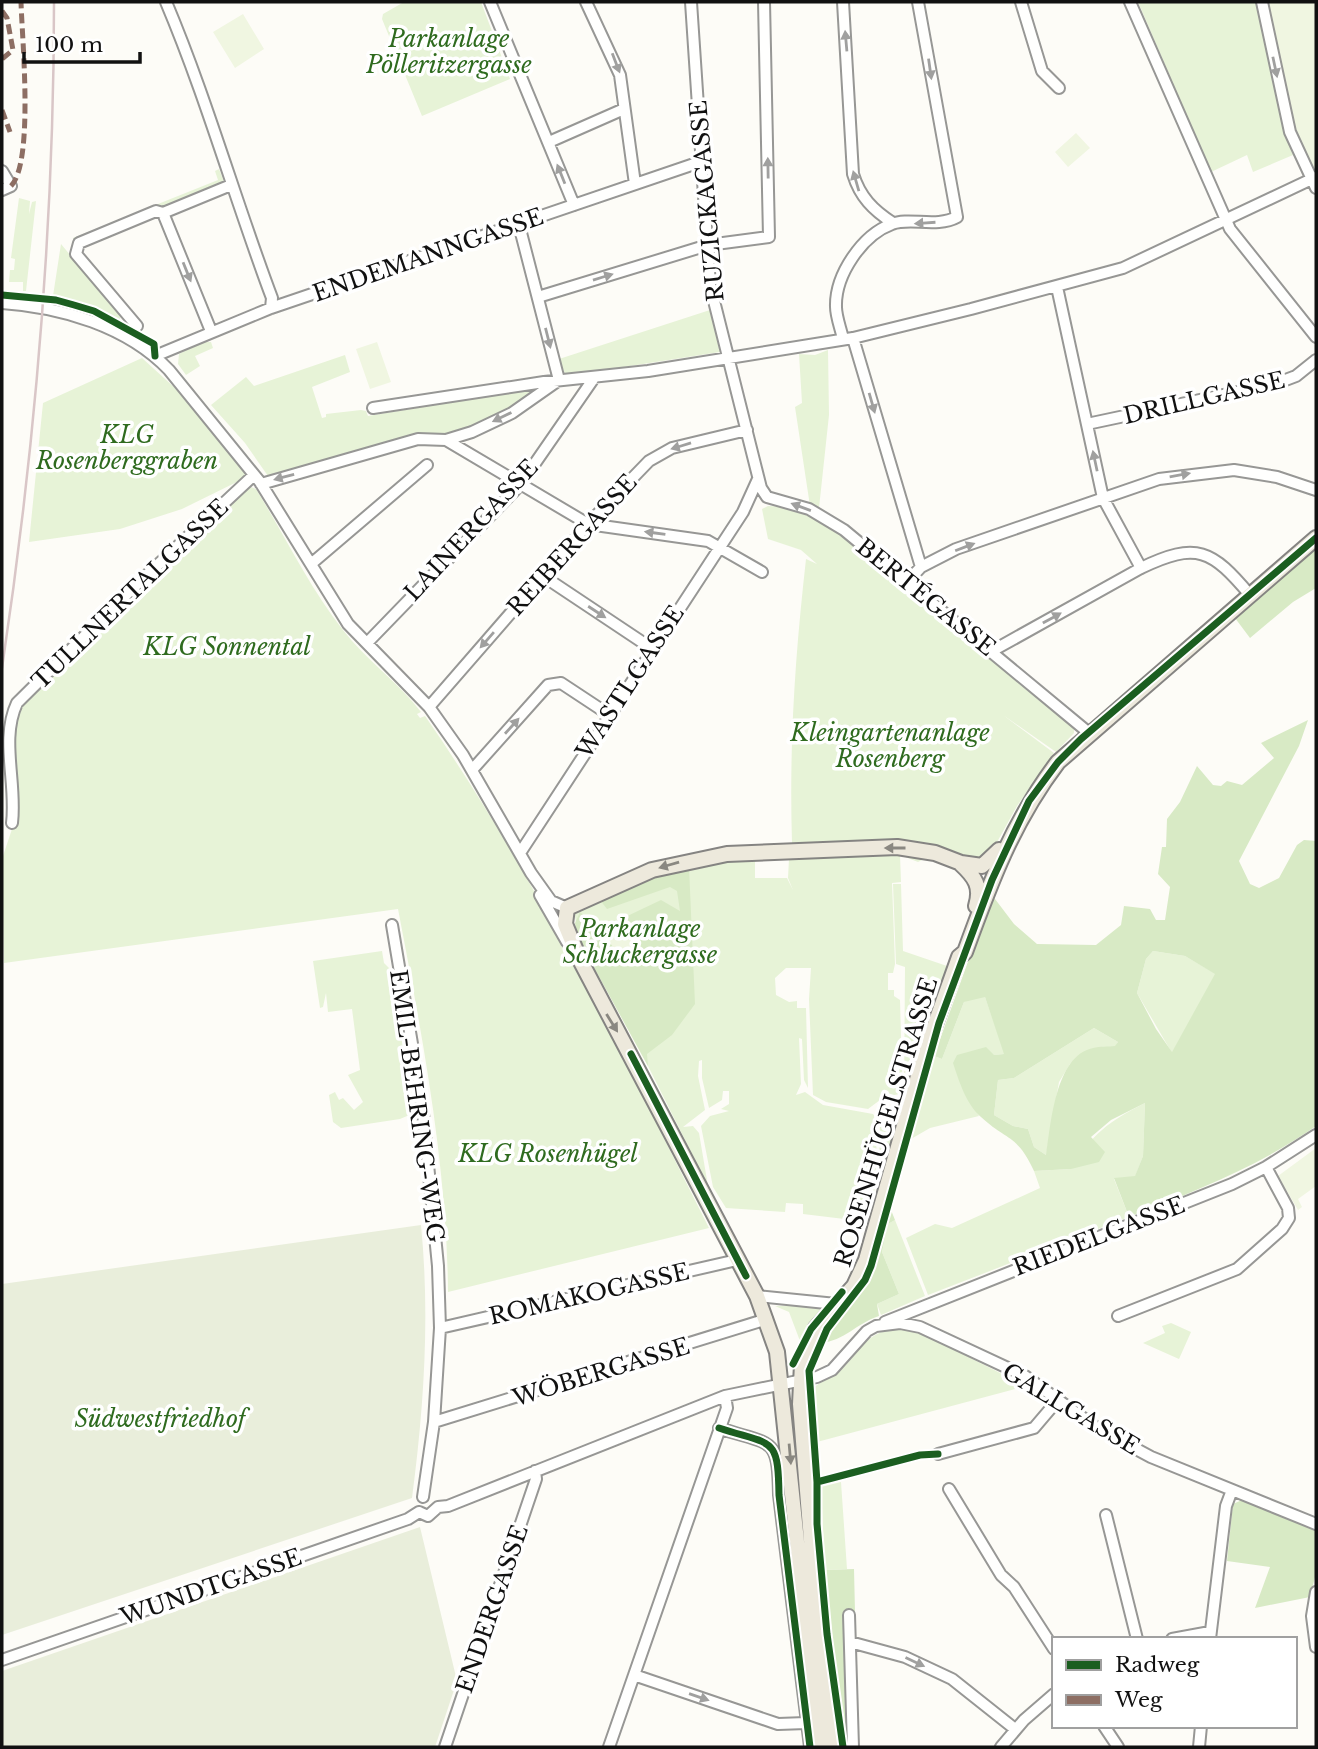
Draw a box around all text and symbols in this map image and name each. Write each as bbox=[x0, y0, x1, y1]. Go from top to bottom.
scale bar bbox=[24, 21, 140, 65]
park label: Parkanlage Pölleritzergasse bbox=[365, 25, 532, 79]
one-way arrow bbox=[840, 30, 851, 52]
text: 100 m bbox=[35, 32, 103, 58]
one-way arrow bbox=[610, 53, 621, 74]
one-way arrow bbox=[1270, 56, 1281, 78]
one-way arrow bbox=[925, 58, 936, 80]
street label: RUZICKAGASSE bbox=[684, 99, 730, 303]
one-way arrow bbox=[762, 157, 773, 179]
one-way arrow bbox=[556, 163, 567, 184]
one-way arrow bbox=[851, 170, 861, 191]
street label: ENDEMANNGASSE bbox=[309, 202, 547, 308]
one-way arrow bbox=[914, 217, 936, 228]
one-way arrow bbox=[181, 262, 193, 282]
one-way arrow bbox=[593, 272, 614, 282]
one-way arrow bbox=[543, 327, 554, 349]
street label: DRILLGASSE bbox=[1120, 366, 1288, 430]
one-way arrow bbox=[868, 393, 878, 414]
one-way arrow bbox=[492, 412, 512, 423]
park label: KLG Rosenberggraben bbox=[35, 421, 218, 475]
one-way arrow bbox=[670, 442, 691, 452]
one-way arrow bbox=[1089, 450, 1100, 472]
street label: LAINERGASSE bbox=[398, 453, 544, 607]
street label: REIBERGASSE bbox=[501, 469, 643, 621]
one-way arrow bbox=[1169, 469, 1191, 480]
one-way arrow bbox=[273, 472, 295, 483]
street label: TULLNERTALGASSE bbox=[26, 493, 234, 695]
one-way arrow bbox=[790, 501, 811, 512]
one-way arrow bbox=[643, 527, 665, 538]
street label: BERTÉGASSE bbox=[851, 532, 1002, 662]
one-way arrow bbox=[954, 541, 975, 552]
street label: WASTLGASSE bbox=[570, 600, 690, 765]
one-way arrow bbox=[588, 605, 607, 618]
one-way arrow bbox=[1042, 613, 1062, 624]
one-way arrow bbox=[479, 631, 495, 649]
park label: KLG Sonnental bbox=[142, 633, 312, 661]
one-way arrow bbox=[504, 717, 519, 734]
park label: Kleingartenanlage Rosenberg bbox=[789, 719, 990, 773]
one-way arrow bbox=[884, 842, 906, 854]
one-way arrow bbox=[658, 861, 679, 871]
park label: Parkanlage Schluckergasse bbox=[563, 915, 718, 969]
street label: EMIL-BEHRING-WEG bbox=[384, 968, 450, 1244]
street label: ROSENHÜGELSTRASSE bbox=[827, 973, 943, 1270]
one-way arrow bbox=[606, 1013, 619, 1032]
park label: KLG Rosenhügel bbox=[457, 1140, 638, 1168]
street label: RIEDELGASSE bbox=[1009, 1190, 1189, 1282]
street label: ROMAKOGASSE bbox=[486, 1257, 692, 1331]
street label: WÖBERGASSE bbox=[508, 1331, 693, 1413]
street label: GALLGASSE bbox=[997, 1357, 1145, 1461]
park label: Südwestfriedhof bbox=[75, 1405, 251, 1433]
one-way arrow bbox=[785, 1443, 796, 1465]
street label: ENDERGASSE bbox=[450, 1521, 534, 1697]
street label: WUNDTGASSE bbox=[116, 1543, 305, 1631]
legend bbox=[1052, 1637, 1297, 1728]
text: Radweg bbox=[1115, 1652, 1200, 1678]
one-way arrow bbox=[905, 1656, 925, 1668]
text: Weg bbox=[1114, 1687, 1163, 1713]
one-way arrow bbox=[688, 1692, 709, 1703]

